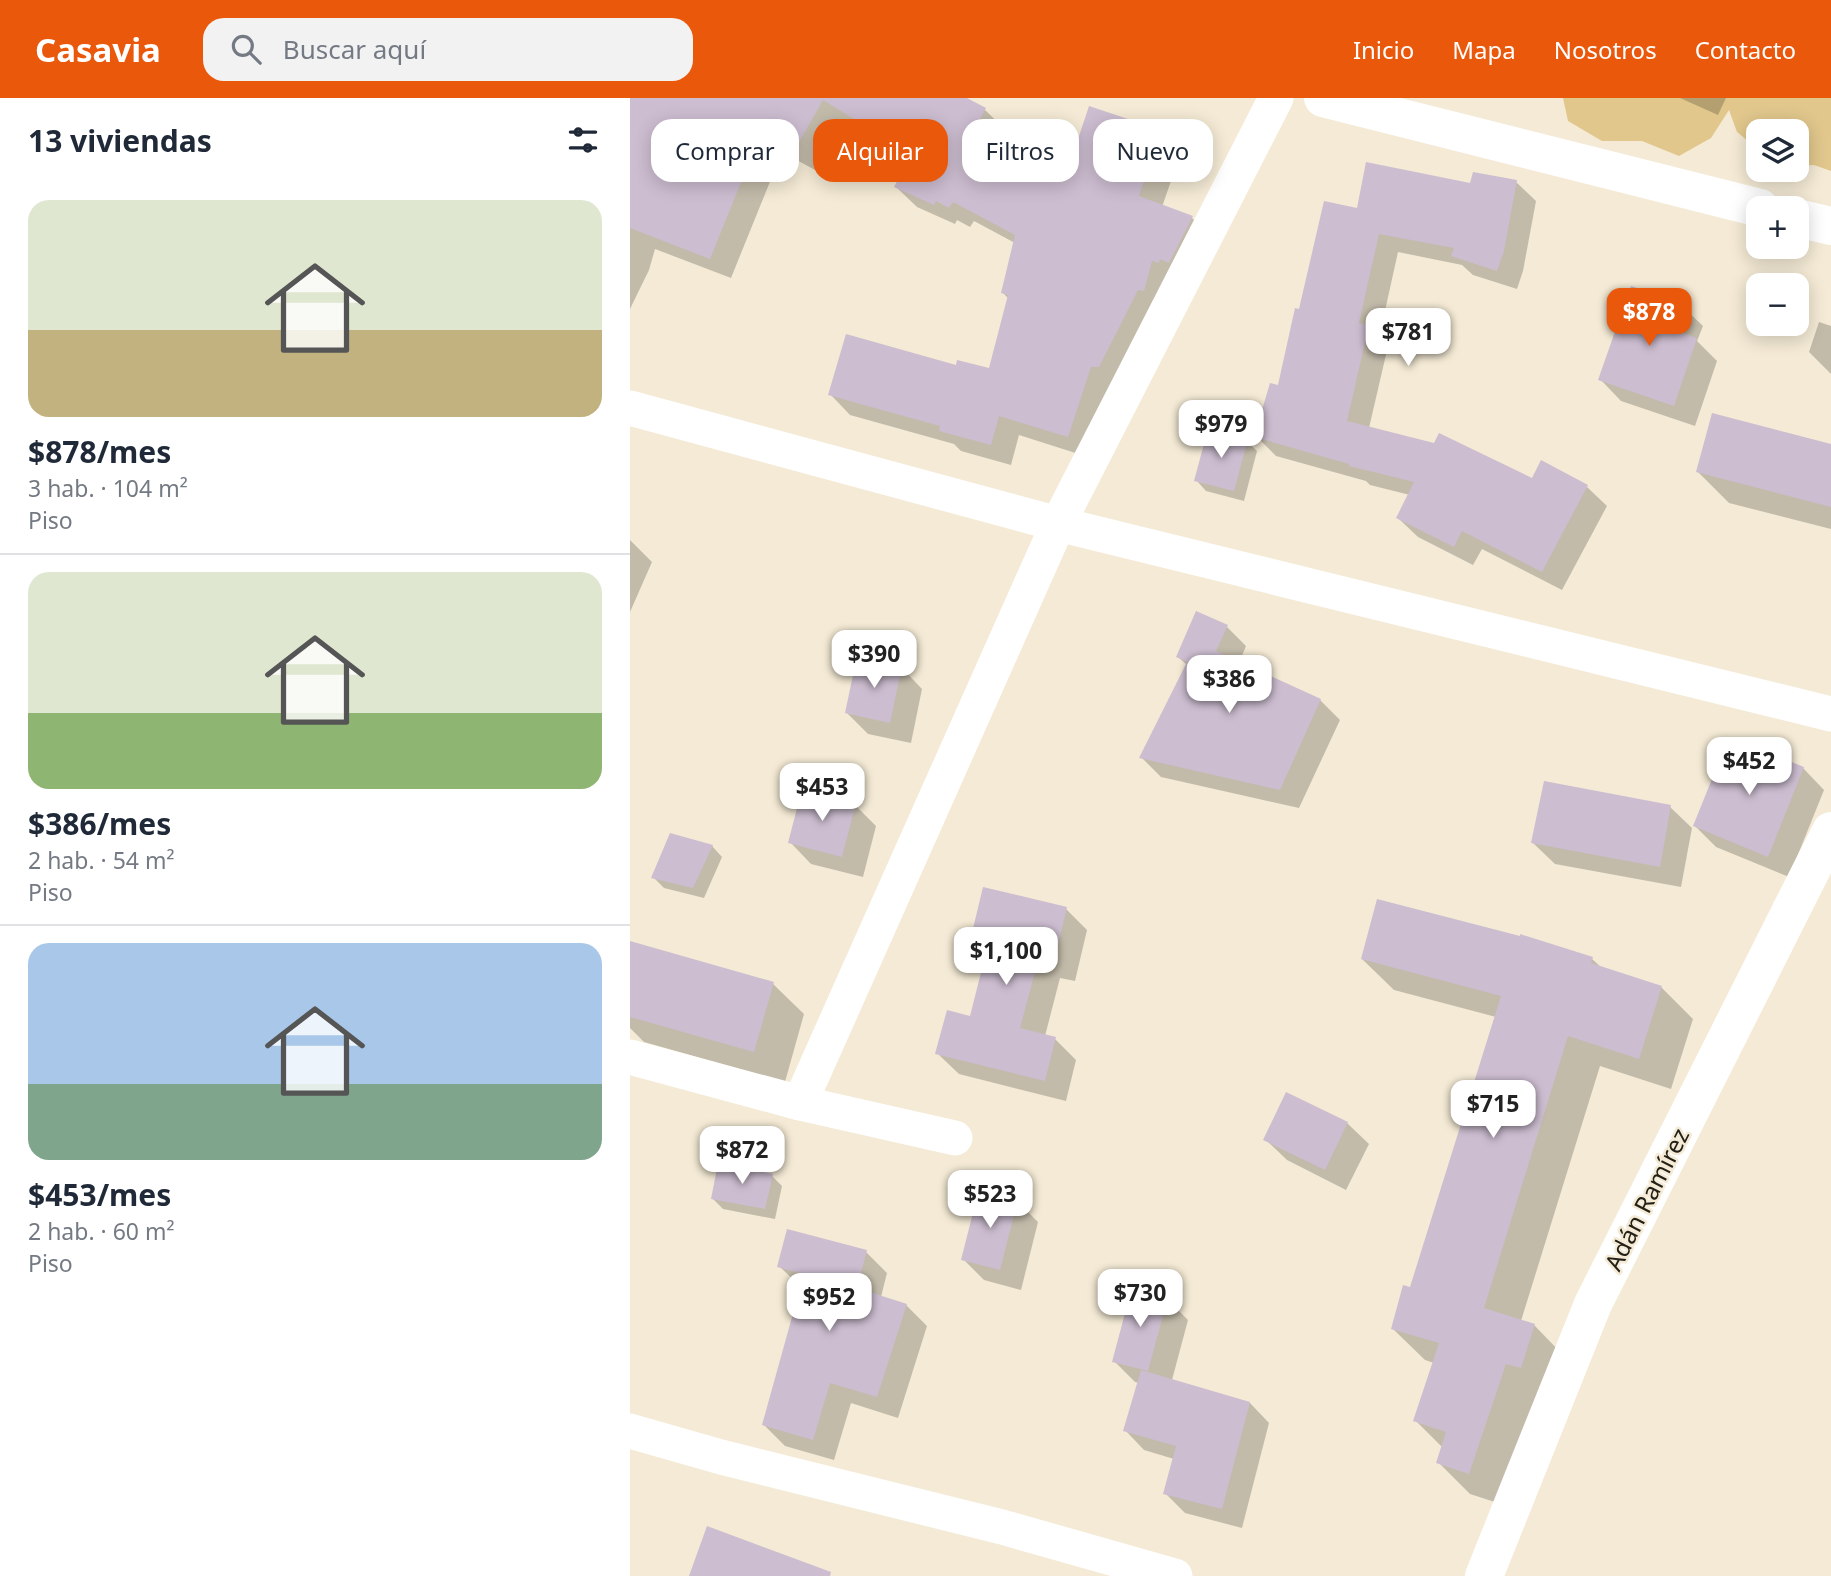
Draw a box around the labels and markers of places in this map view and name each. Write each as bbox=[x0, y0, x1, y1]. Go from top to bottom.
pin: $878 bbox=[1608, 288, 1690, 348]
pin: $781 bbox=[1367, 308, 1449, 368]
pin: $979 bbox=[1180, 400, 1262, 460]
pin: $390 bbox=[833, 630, 915, 690]
pin: $386 bbox=[1188, 656, 1270, 715]
pin: $452 bbox=[1708, 738, 1790, 797]
pin: $453 bbox=[781, 764, 863, 823]
pin: $1,100 bbox=[949, 928, 1063, 987]
pin: $715 bbox=[1452, 1080, 1534, 1140]
pin: $872 bbox=[701, 1126, 783, 1186]
pin: $523 bbox=[949, 1170, 1031, 1230]
pin: $730 bbox=[1099, 1270, 1181, 1329]
pin: $952 bbox=[788, 1274, 870, 1333]

